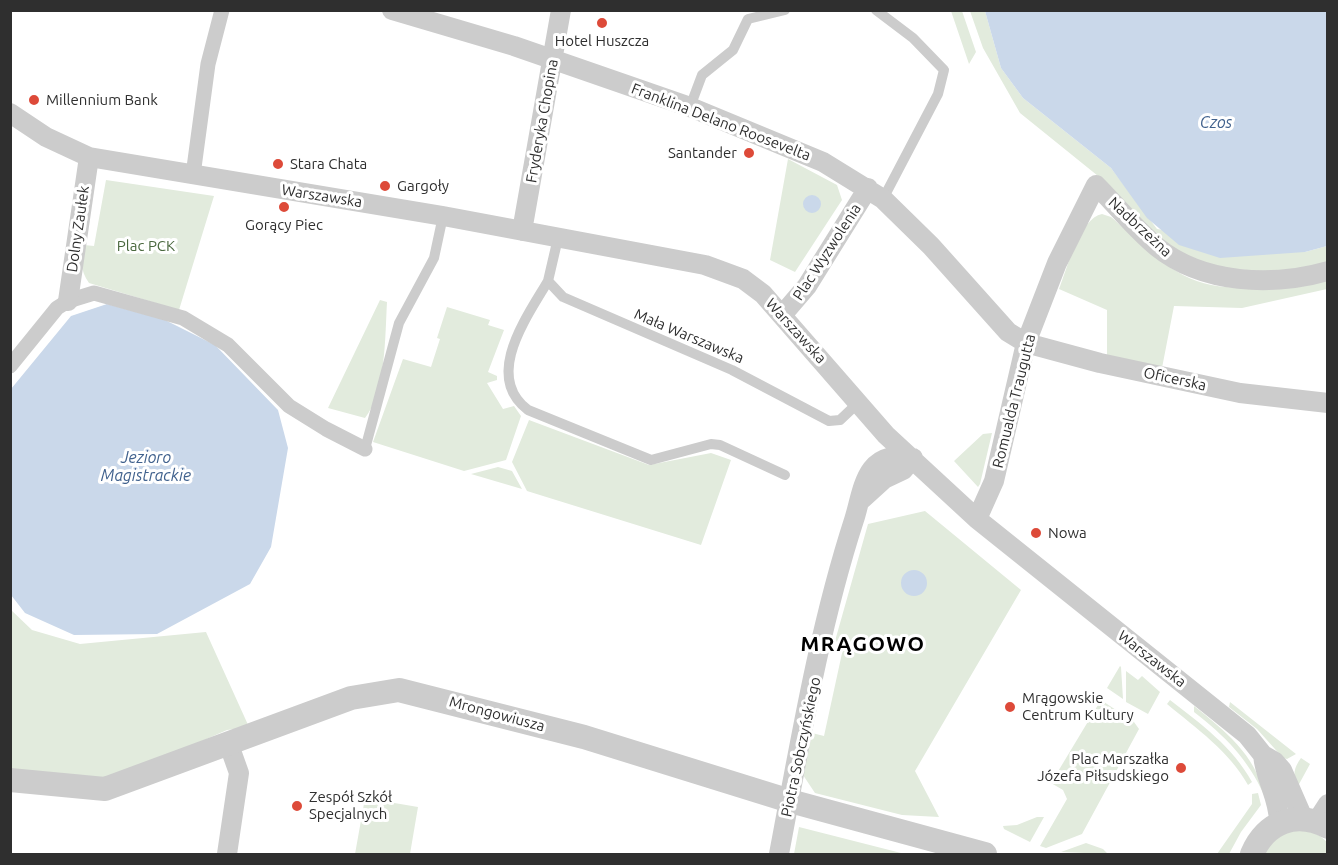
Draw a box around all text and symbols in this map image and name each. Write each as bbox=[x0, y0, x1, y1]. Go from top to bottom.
marker: Hotel Huszcza bbox=[595, 16, 609, 30]
place label: Hotel Huszcza bbox=[555, 32, 649, 50]
street label: Fryderyka Chopina bbox=[522, 58, 562, 184]
street label: Franklina Delano Roosevelta bbox=[629, 79, 813, 165]
place label: Millennium Bank bbox=[46, 91, 158, 109]
marker: Millennium Bank bbox=[27, 93, 41, 107]
water label: Czos bbox=[1200, 113, 1232, 133]
place label: Santander bbox=[668, 144, 737, 162]
marker: Santander bbox=[742, 146, 756, 160]
place label: Stara Chata bbox=[290, 155, 367, 173]
marker: Stara Chata bbox=[271, 157, 285, 171]
place label: Gargoły bbox=[397, 177, 449, 195]
marker: Gargoły bbox=[378, 179, 392, 193]
street label: Warszawska bbox=[280, 181, 364, 211]
street label: Dolny Zaułek bbox=[63, 185, 93, 273]
street label: Nadbrzeżna bbox=[1105, 193, 1175, 261]
marker: Gorący Piec bbox=[277, 200, 291, 214]
street label: Plac Wyzwolenia bbox=[789, 200, 865, 304]
place label: Gorący Piec bbox=[245, 216, 323, 234]
park label: Plac PCK bbox=[117, 237, 175, 255]
street label: Warszawska bbox=[762, 295, 830, 367]
street label: Mała Warszawska bbox=[631, 305, 747, 367]
street label: Romualda Traugutta bbox=[989, 332, 1039, 470]
street label: Oficerska bbox=[1142, 364, 1208, 394]
water label: Jezioro Magistrackie bbox=[101, 448, 191, 486]
place label: Nowa bbox=[1048, 524, 1087, 542]
marker: Nowa bbox=[1029, 526, 1043, 540]
street label: Warszawska bbox=[1114, 627, 1190, 691]
district label: MRĄGOWO bbox=[801, 631, 925, 657]
street label: Piotra Sobczyńskiego bbox=[777, 675, 825, 819]
place label: Mrągowskie Centrum Kultury bbox=[1022, 689, 1134, 724]
street label: Mrongowiusza bbox=[447, 693, 547, 735]
marker: Mrągowskie Centrum Kultury bbox=[1003, 700, 1017, 714]
place label: Plac Marszałka Józefa Piłsudskiego bbox=[1037, 750, 1169, 785]
marker: Plac Marszałka Józefa Piłsudskiego bbox=[1174, 761, 1188, 775]
place label: Zespół Szkół Specjalnych bbox=[309, 788, 392, 823]
marker: Zespół Szkół Specjalnych bbox=[290, 799, 304, 813]

